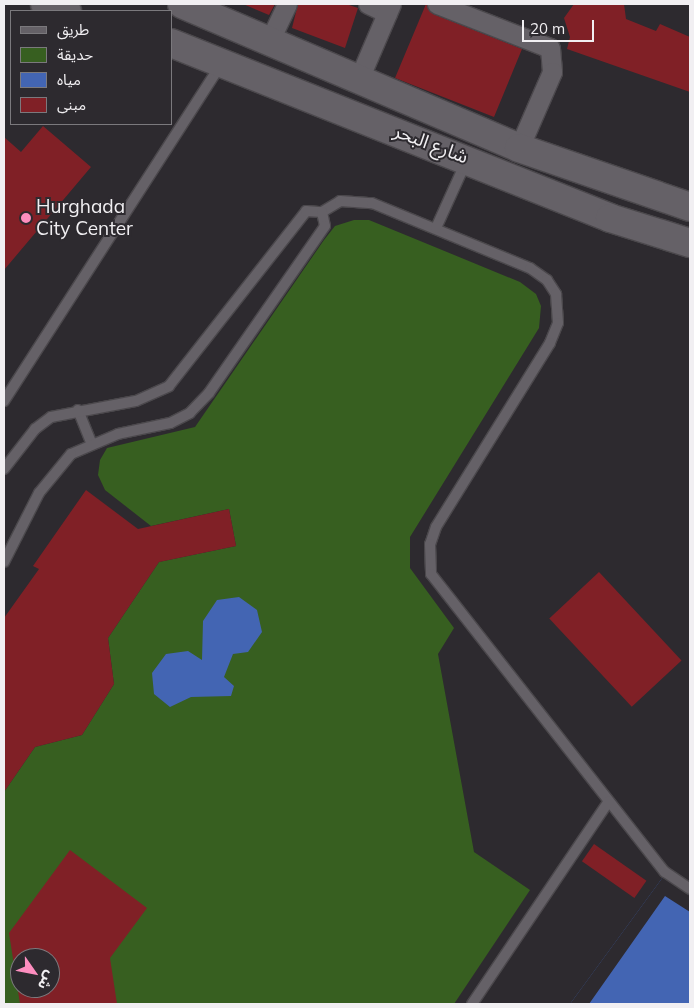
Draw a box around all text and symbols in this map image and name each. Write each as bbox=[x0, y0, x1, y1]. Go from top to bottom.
legend bbox=[10, 10, 172, 125]
scale bar bbox=[524, 10, 596, 42]
text: 20 m bbox=[530, 19, 565, 38]
text: طريق bbox=[57, 20, 89, 39]
text: حديقة bbox=[57, 45, 93, 64]
text: مياه bbox=[57, 70, 81, 89]
text: مبنى bbox=[57, 95, 86, 114]
street label: شارع البحر bbox=[391, 119, 471, 169]
place label: Hurghada City Center bbox=[36, 196, 133, 240]
marker: Hurghada City Center bbox=[20, 212, 32, 224]
north arrow bbox=[10, 948, 60, 998]
text: ش bbox=[34, 968, 60, 994]

